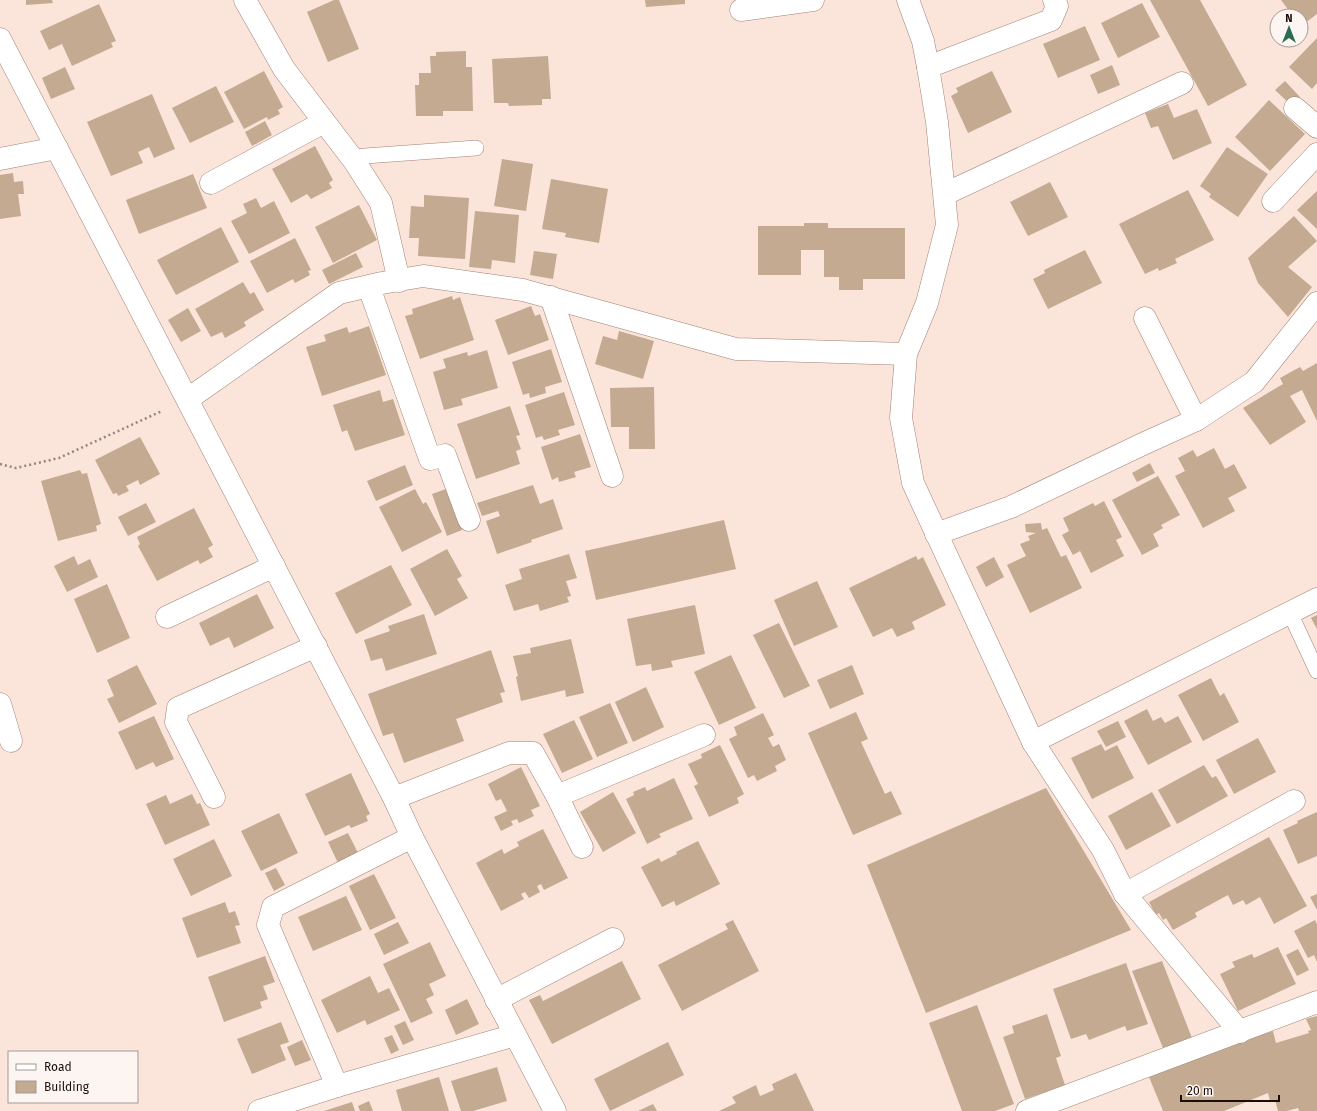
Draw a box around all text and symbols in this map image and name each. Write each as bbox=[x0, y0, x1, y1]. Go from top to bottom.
north arrow bbox=[1269, 8, 1309, 48]
text: N bbox=[1285, 12, 1293, 25]
legend bbox=[8, 1051, 138, 1103]
text: Road bbox=[44, 1060, 72, 1074]
scale bar bbox=[1181, 1077, 1279, 1103]
text: Building bbox=[44, 1080, 90, 1094]
text: 20 m bbox=[1187, 1084, 1213, 1098]

